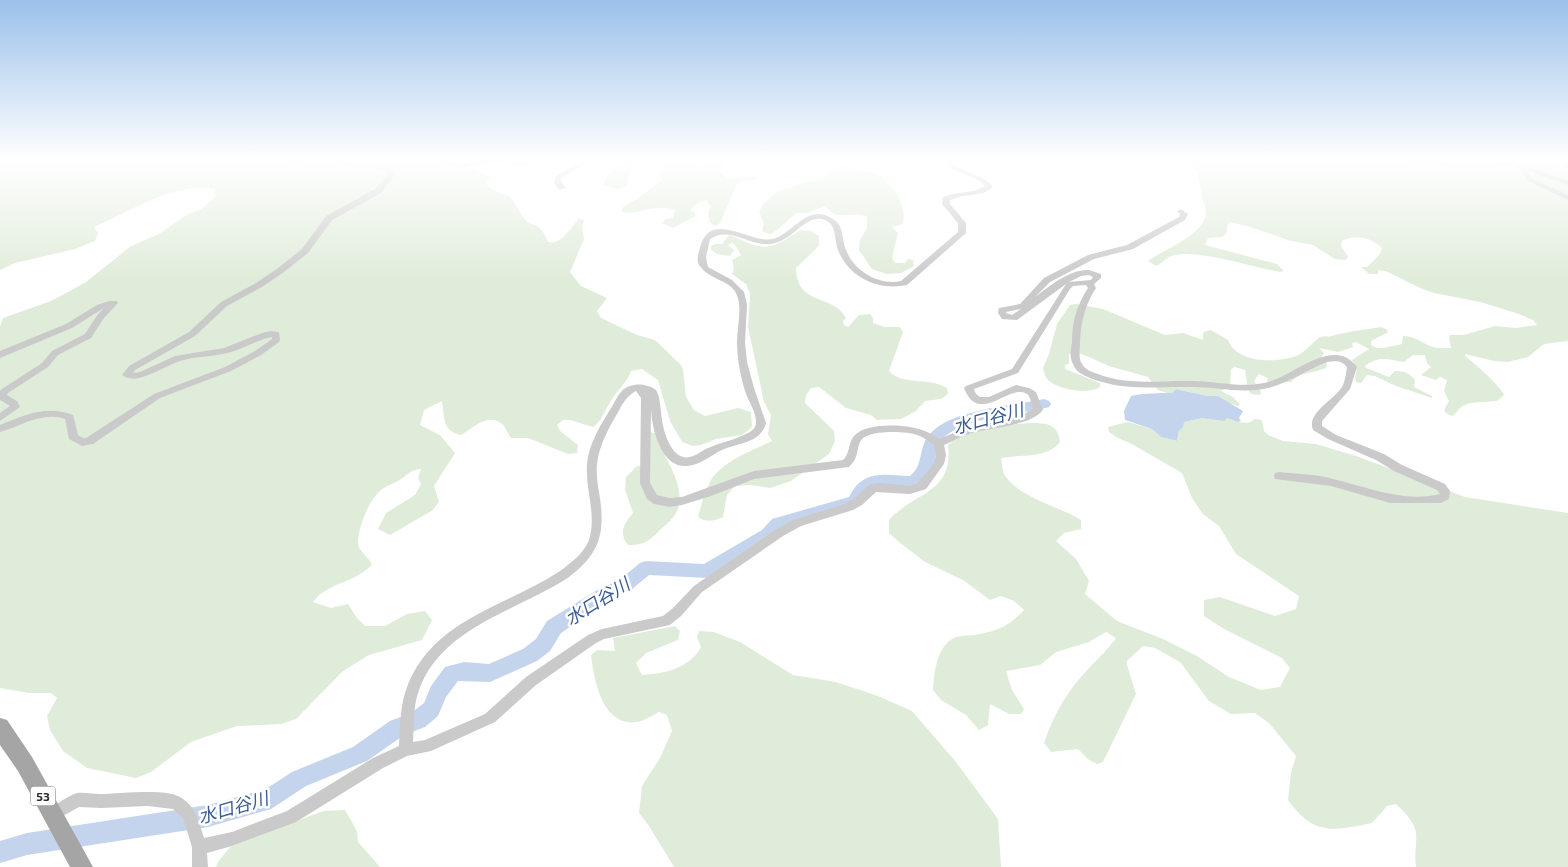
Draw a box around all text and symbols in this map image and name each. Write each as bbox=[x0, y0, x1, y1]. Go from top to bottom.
water label: 水口谷川 bbox=[950, 398, 1028, 438]
water label: 水口谷川 bbox=[561, 572, 635, 629]
road number: 53 bbox=[30, 786, 56, 806]
water label: 水口谷川 bbox=[195, 786, 273, 827]

